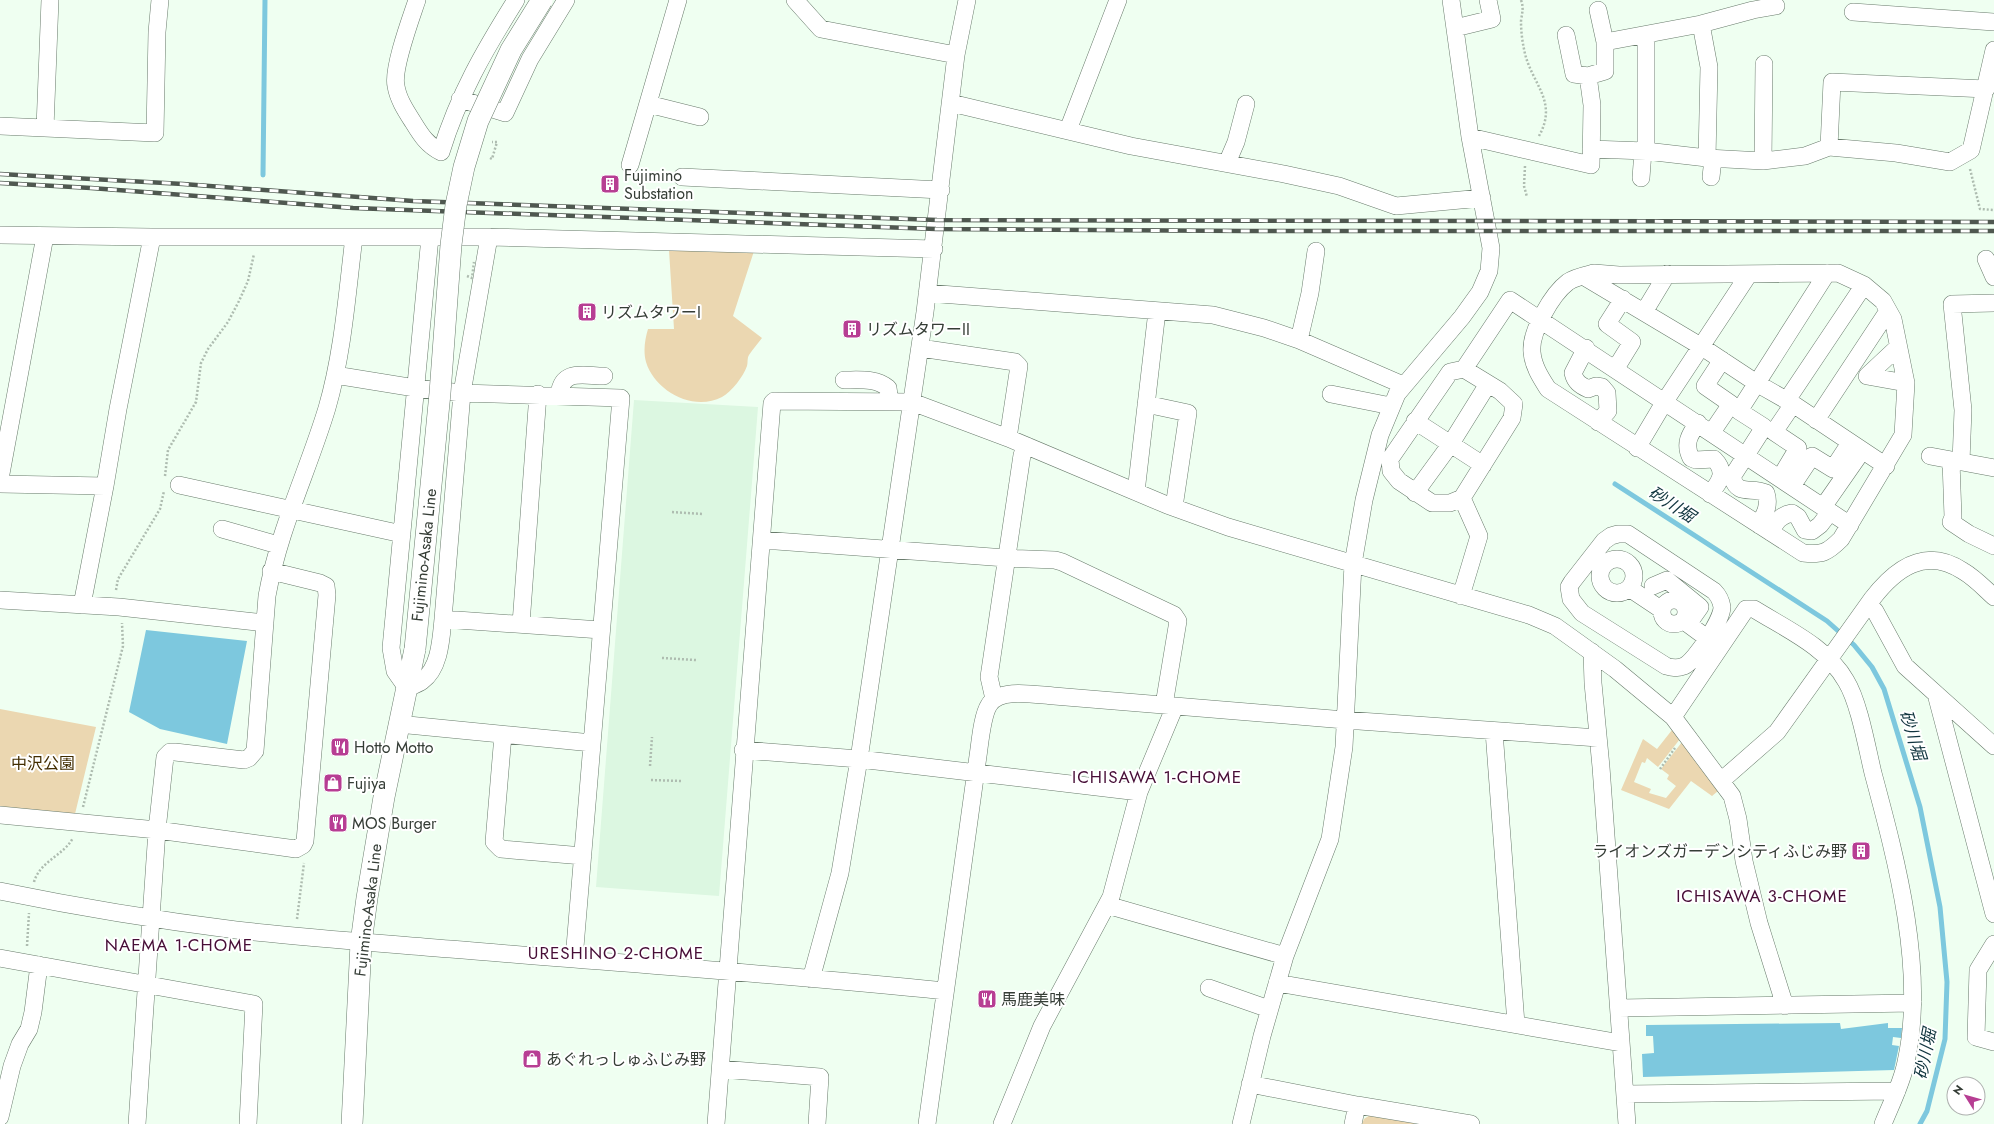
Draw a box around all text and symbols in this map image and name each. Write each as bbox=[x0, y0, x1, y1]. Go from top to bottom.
place label: Fujimino Substation bbox=[624, 164, 693, 205]
building icon: Fujimino Substation bbox=[599, 173, 621, 195]
building icon: リズムタワーI bbox=[576, 301, 598, 323]
place label: リズムタワーI bbox=[601, 301, 701, 324]
building icon: リズムタワーII bbox=[841, 318, 863, 340]
place label: リズムタワーII bbox=[866, 318, 970, 341]
water label: 砂川堀 bbox=[1644, 480, 1702, 530]
street label: Fujimino-Asaka Line bbox=[406, 487, 442, 623]
water label: 砂川堀 bbox=[1894, 707, 1933, 766]
restaurant icon: Hotto Motto bbox=[329, 736, 351, 758]
place label: Hotto Motto bbox=[354, 736, 434, 759]
park label: 中沢公園 bbox=[11, 752, 75, 775]
district label: ICHISAWA 1-CHOME bbox=[1072, 765, 1242, 789]
shop icon: Fujiya bbox=[322, 772, 344, 794]
place label: Fujiya bbox=[347, 772, 386, 795]
restaurant icon: MOS Burger bbox=[327, 812, 349, 834]
place label: MOS Burger bbox=[352, 812, 437, 835]
place label: ライオンズガーデンシティふじみ野 bbox=[1592, 840, 1847, 863]
building icon: ライオンズガーデンシティふじみ野 bbox=[1850, 840, 1872, 862]
street label: Fujimino-Asaka Line bbox=[348, 842, 388, 978]
district label: ICHISAWA 3-CHOME bbox=[1676, 884, 1848, 908]
district label: NAEMA 1-CHOME bbox=[105, 933, 253, 957]
district label: URESHINO 2-CHOME bbox=[528, 941, 704, 965]
restaurant icon: 馬鹿美味 bbox=[976, 988, 998, 1010]
place label: 馬鹿美味 bbox=[1001, 988, 1065, 1011]
water label: 砂川堀 bbox=[1908, 1024, 1942, 1081]
shop icon: あぐれっしゅふじみ野 bbox=[521, 1048, 543, 1070]
place label: あぐれっしゅふじみ野 bbox=[546, 1048, 706, 1071]
north arrow bbox=[1946, 1076, 1986, 1116]
text: N bbox=[1949, 1082, 1967, 1098]

